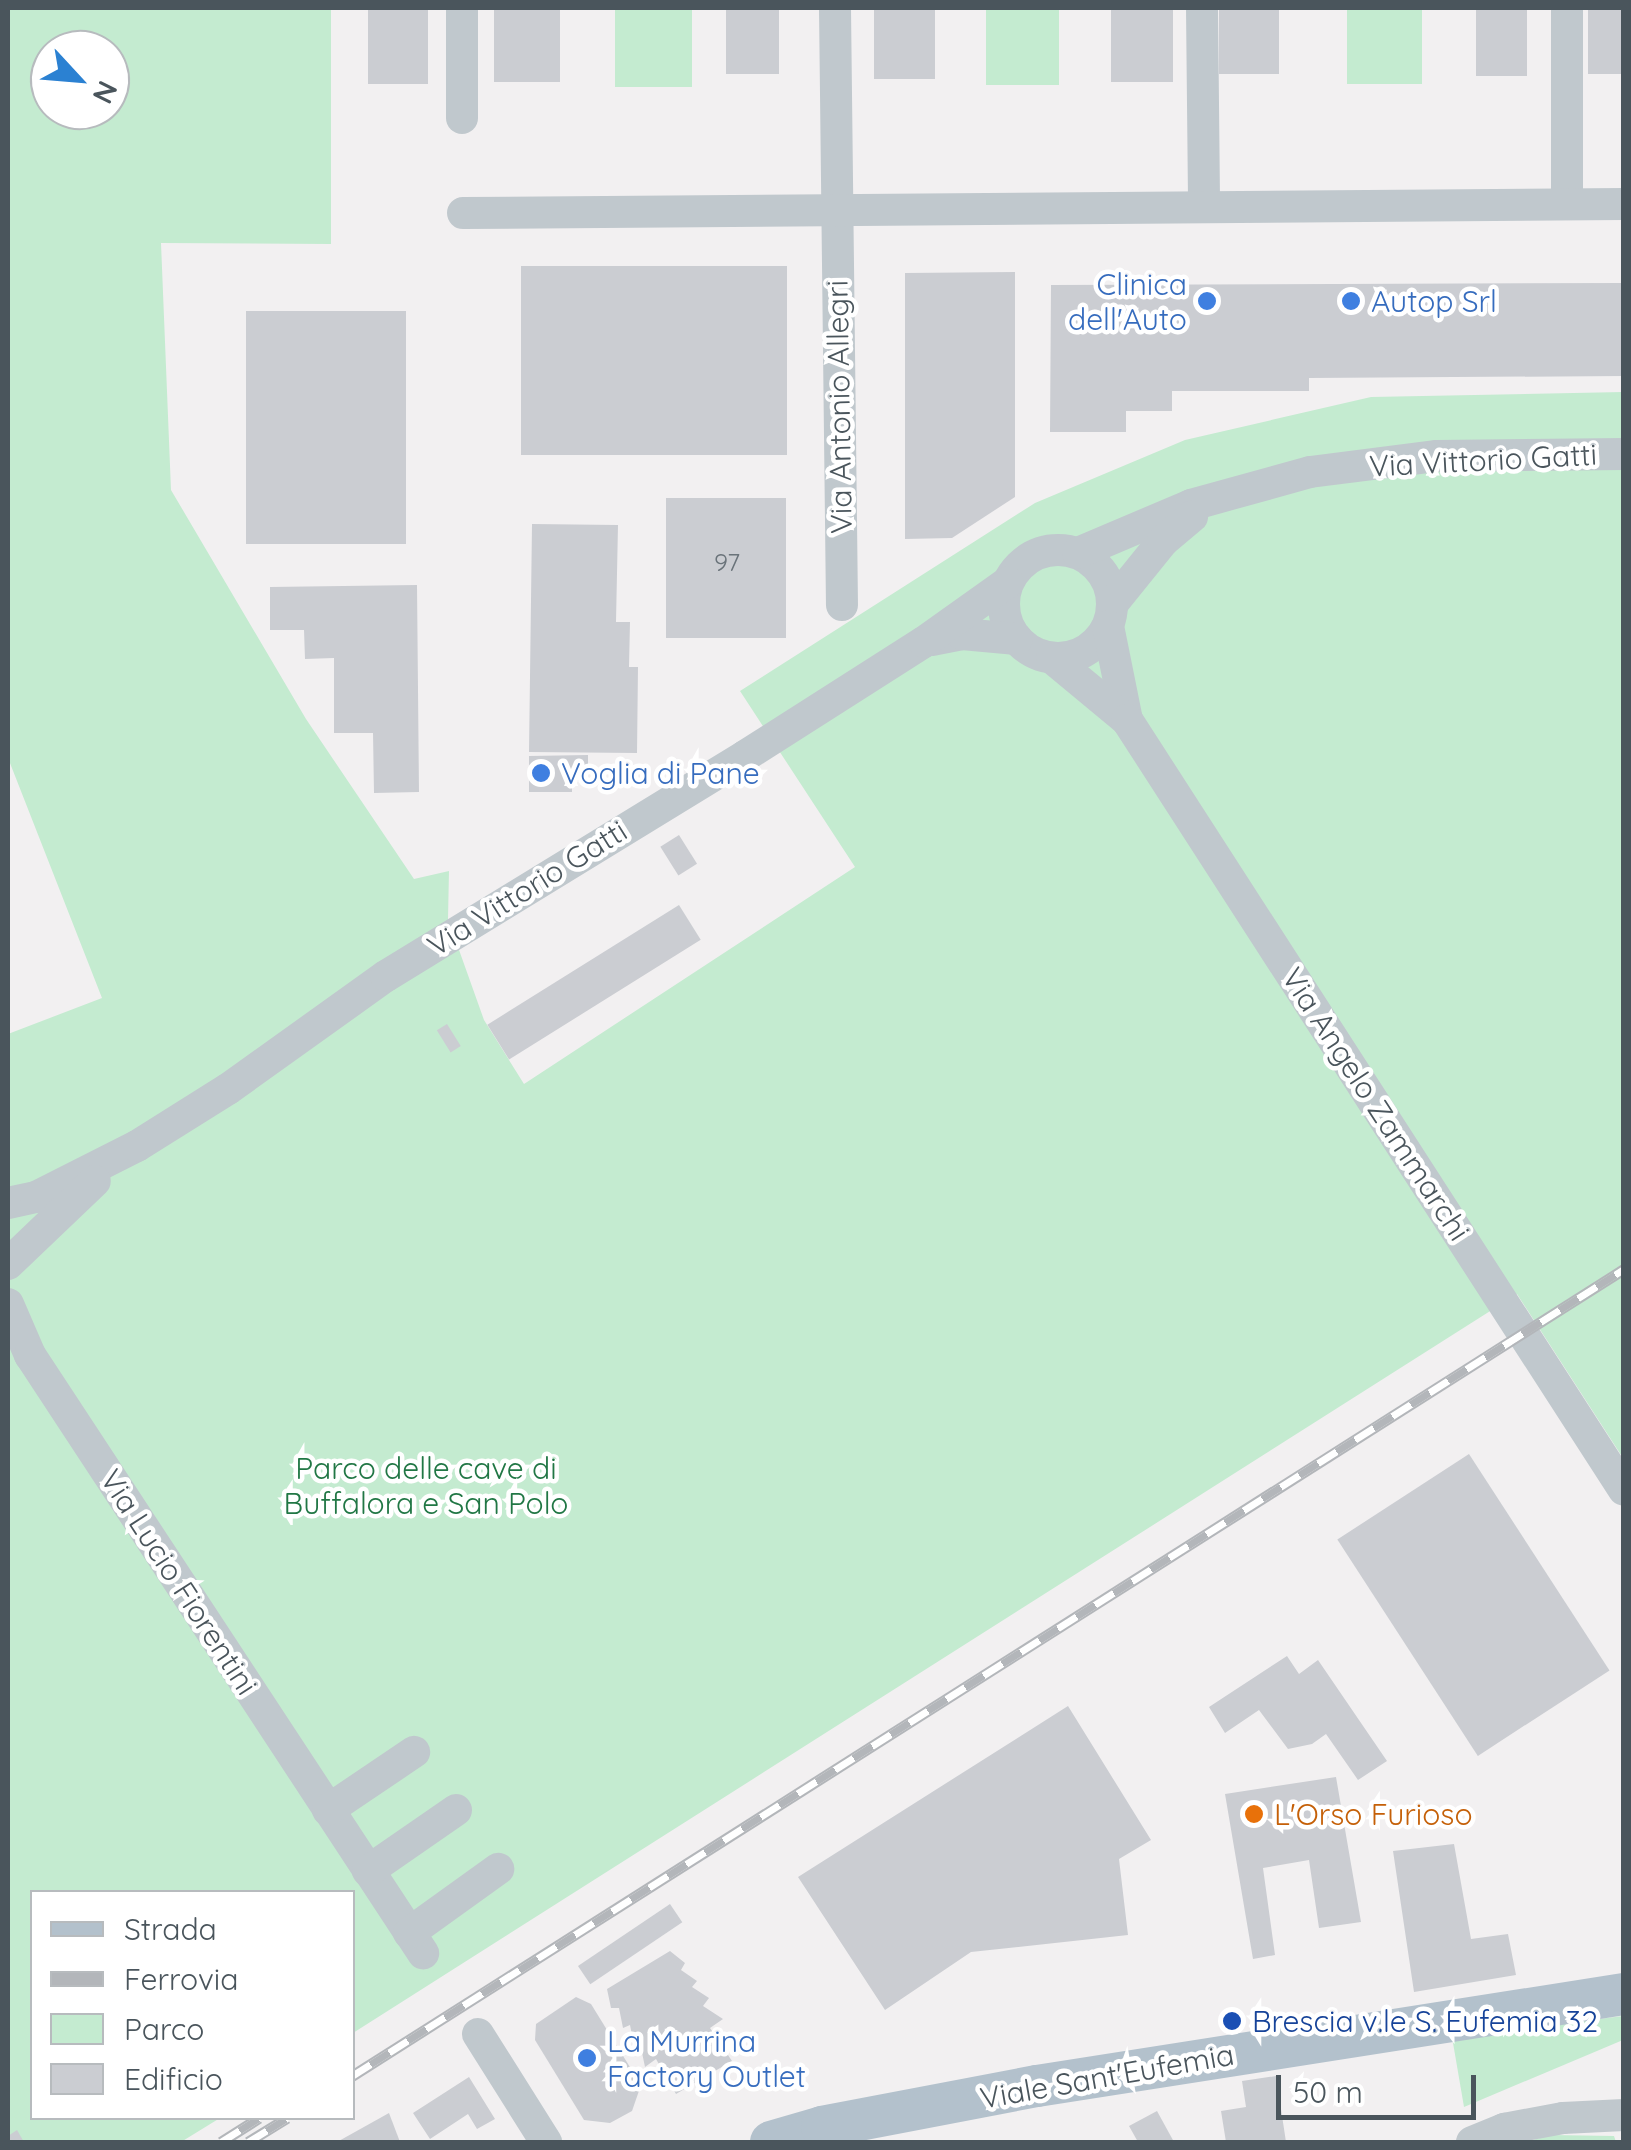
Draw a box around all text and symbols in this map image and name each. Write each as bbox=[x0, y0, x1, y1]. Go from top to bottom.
north arrow bbox=[30, 30, 130, 130]
text: N bbox=[85, 76, 126, 109]
place label: Clinica dell'Auto bbox=[1068, 266, 1187, 336]
street label: Via Antonio Allegri bbox=[819, 280, 859, 534]
place label: Autop Srl bbox=[1371, 283, 1497, 319]
marker: Clinica dell'Auto bbox=[1196, 290, 1218, 312]
marker: Autop Srl bbox=[1340, 290, 1362, 312]
street label: Via Vittorio Gatti bbox=[1368, 436, 1598, 484]
house number: 97 bbox=[714, 547, 740, 577]
place label: Voglia di Pane bbox=[561, 755, 760, 791]
marker: Voglia di Pane bbox=[530, 762, 552, 784]
street label: Via Vittorio Gatti bbox=[421, 812, 633, 964]
street label: Via Angelo Zammarchi bbox=[1274, 961, 1478, 1247]
park label: Parco delle cave di Buffalora e San Polo bbox=[284, 1450, 568, 1520]
street label: Via Lucio Fiorentini bbox=[93, 1463, 265, 1701]
place label: L'Orso Furioso bbox=[1274, 1796, 1473, 1832]
marker: L'Orso Furioso bbox=[1243, 1803, 1265, 1825]
legend bbox=[30, 1890, 355, 2120]
text: Strada bbox=[124, 1910, 217, 1948]
text: Ferrovia bbox=[124, 1960, 238, 1998]
place label: Brescia v.le S. Eufemia 32 bbox=[1252, 2003, 1598, 2039]
text: Parco bbox=[124, 2010, 204, 2048]
marker: Brescia v.le S. Eufemia 32 bbox=[1221, 2010, 1243, 2032]
place label: La Murrina Factory Outlet bbox=[607, 2023, 806, 2094]
street label: Viale Sant'Eufemia bbox=[977, 2036, 1237, 2116]
marker: La Murrina Factory Outlet bbox=[576, 2047, 598, 2069]
scale bar bbox=[1281, 2055, 1481, 2117]
text: Edificio bbox=[124, 2060, 223, 2098]
text: 50 m bbox=[1293, 2073, 1363, 2111]

